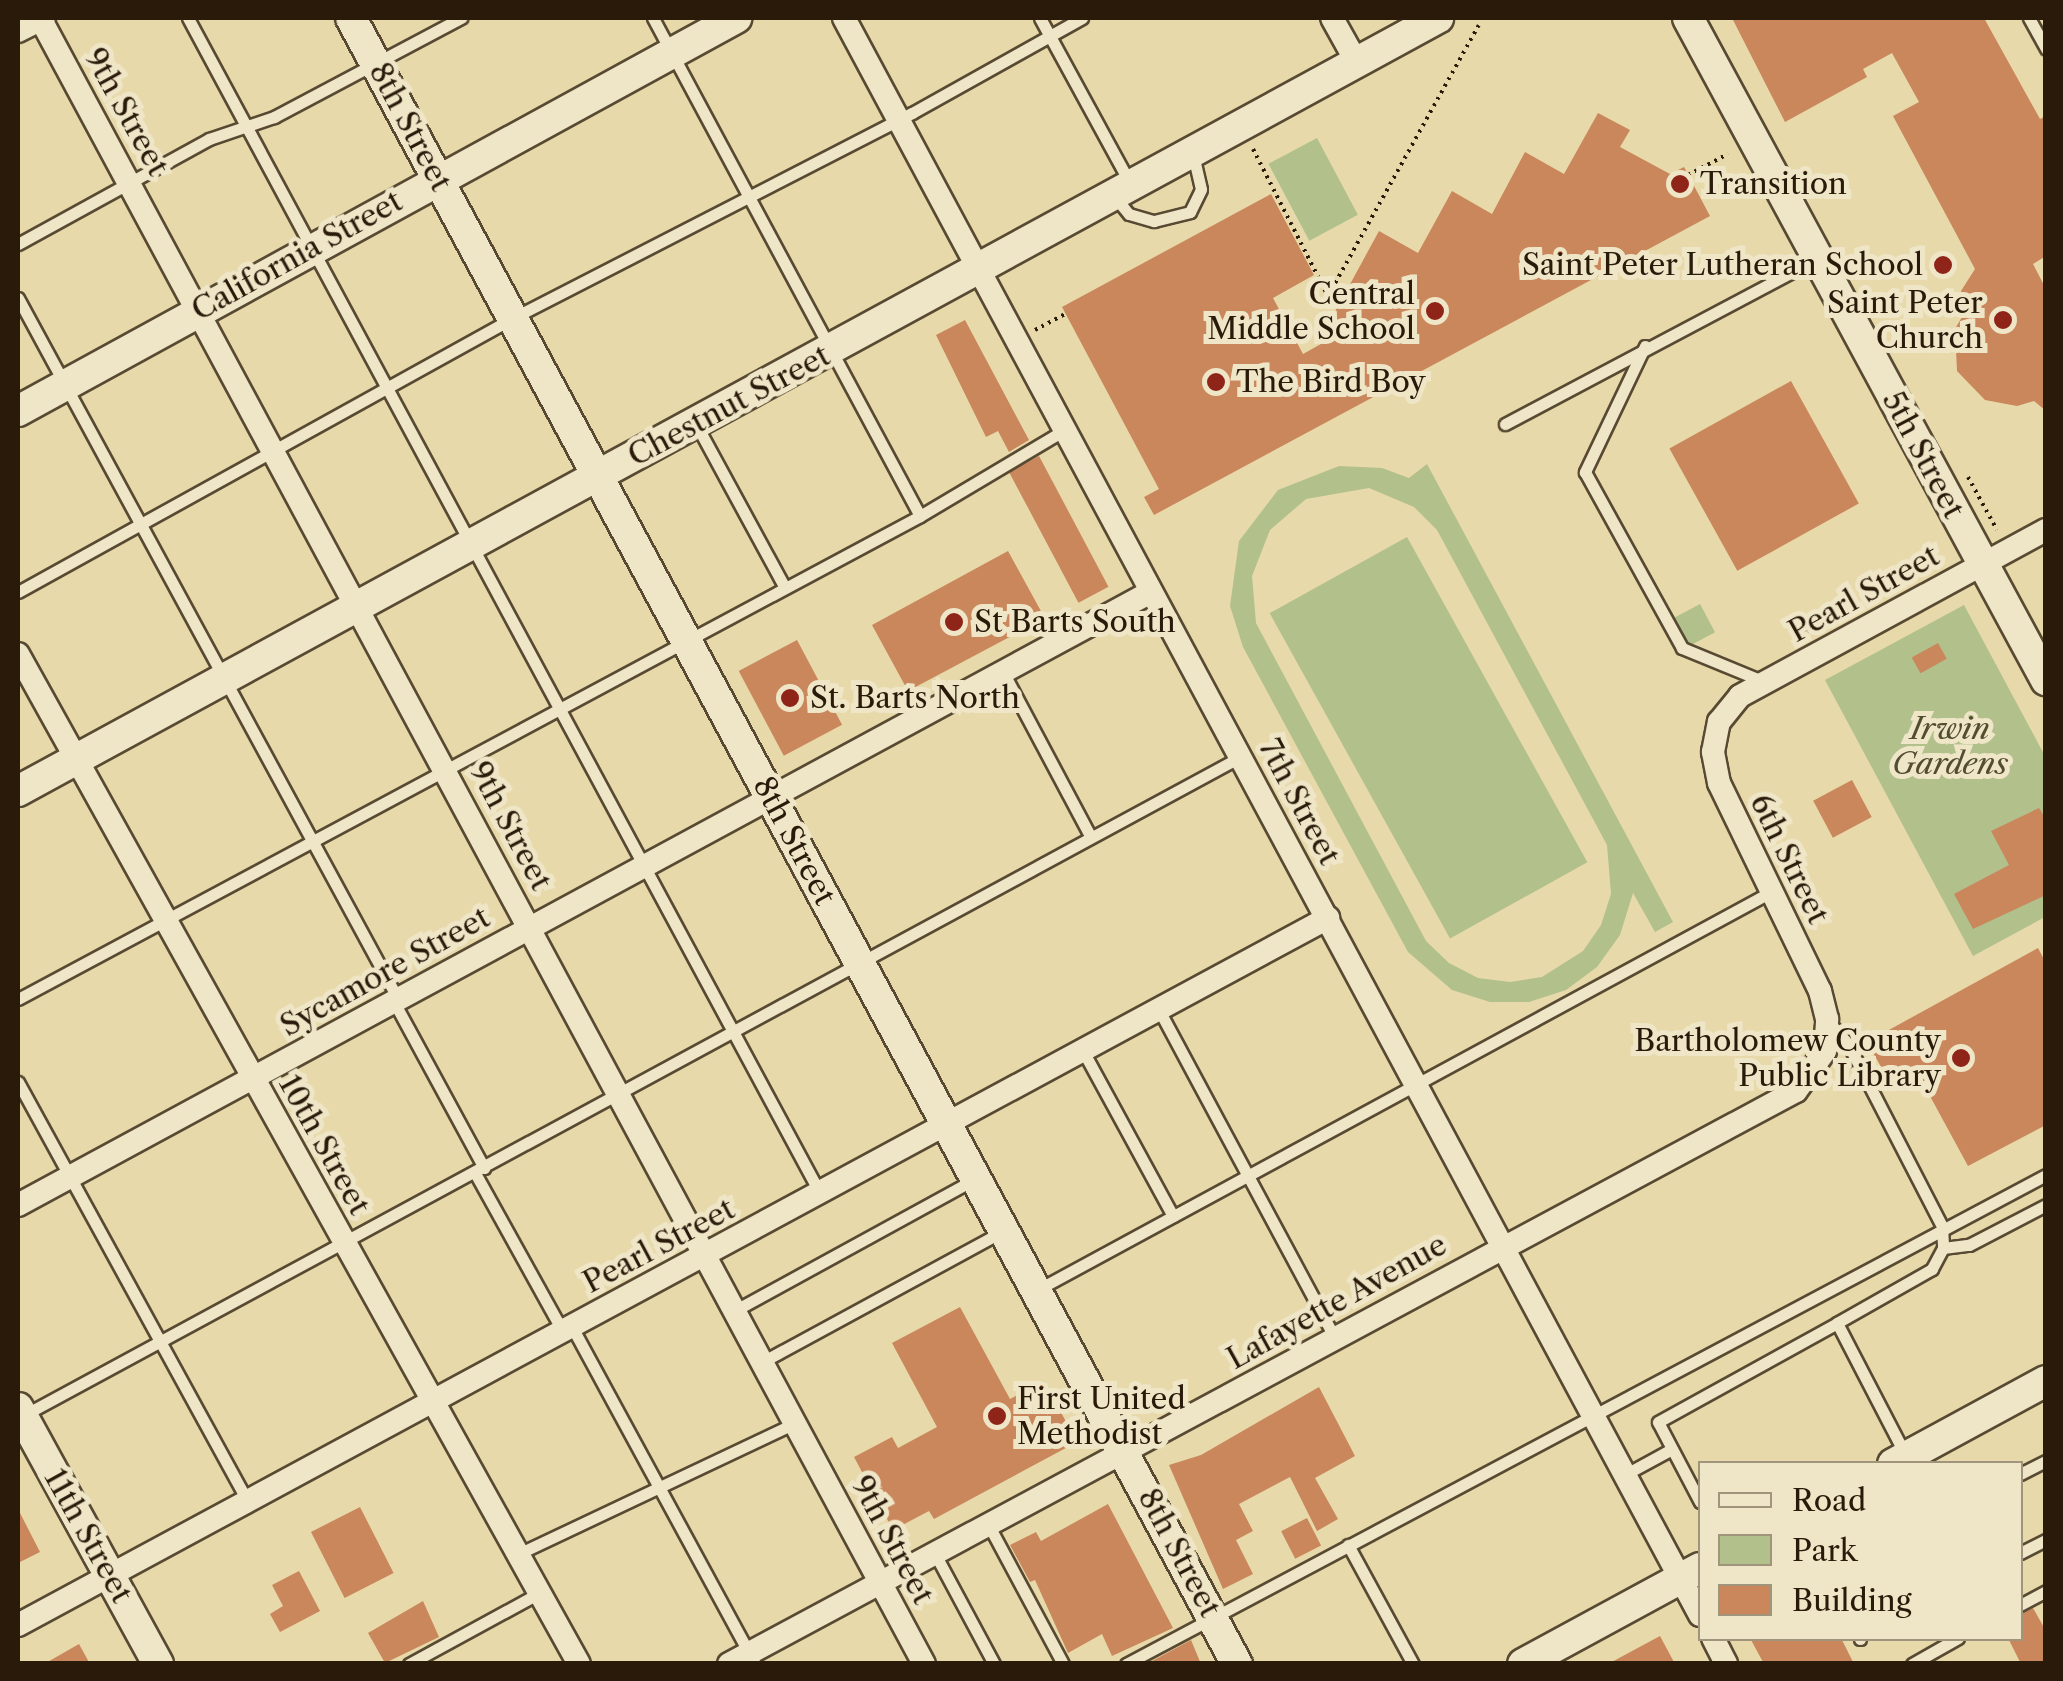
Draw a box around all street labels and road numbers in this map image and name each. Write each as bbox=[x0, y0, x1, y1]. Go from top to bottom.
street label: 9th Street bbox=[76, 42, 176, 182]
street label: 8th Street bbox=[361, 57, 459, 197]
street label: California Street bbox=[185, 183, 409, 329]
street label: Chestnut Street bbox=[622, 338, 836, 474]
street label: 5th Street bbox=[1875, 385, 1971, 525]
street label: Pearl Street bbox=[1783, 538, 1945, 650]
street label: 7th Street bbox=[1251, 733, 1347, 871]
street label: 9th Street bbox=[461, 756, 559, 896]
street label: 8th Street bbox=[745, 771, 843, 911]
street label: 6th Street bbox=[1742, 788, 1836, 930]
street label: Sycamore Street bbox=[274, 900, 496, 1044]
street label: 10th Street bbox=[271, 1069, 377, 1221]
street label: Pearl Street bbox=[577, 1191, 741, 1301]
street label: Lafayette Avenue bbox=[1220, 1226, 1454, 1378]
street label: 11th Street bbox=[36, 1463, 140, 1609]
street label: 9th Street bbox=[843, 1470, 941, 1610]
street label: 8th Street bbox=[1130, 1483, 1228, 1623]

